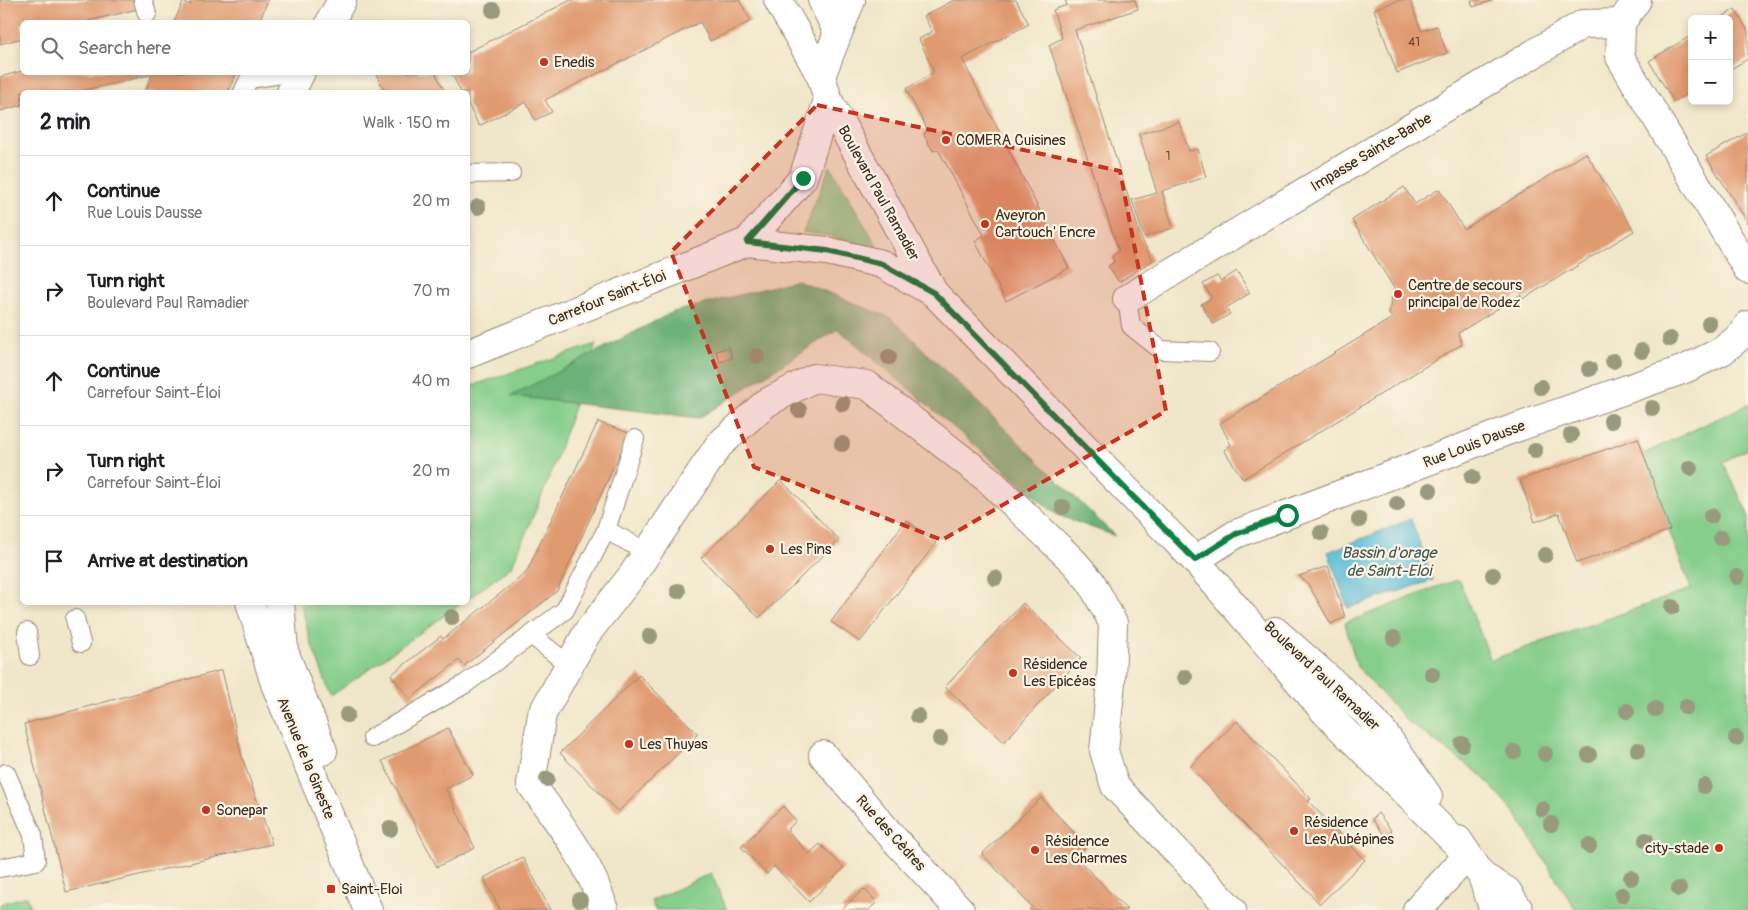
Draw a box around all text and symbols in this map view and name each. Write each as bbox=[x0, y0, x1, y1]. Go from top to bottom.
map controls bbox=[1688, 15, 1733, 105]
button: + bbox=[1688, 15, 1733, 60]
search box bbox=[20, 20, 470, 75]
icon: search bbox=[38, 34, 66, 62]
house number: 41 bbox=[1408, 35, 1420, 50]
text: Search here bbox=[78, 36, 171, 60]
place label: Enedis bbox=[554, 53, 595, 72]
marker: Enedis bbox=[538, 56, 550, 68]
button: − bbox=[1688, 60, 1733, 105]
text: 2 min bbox=[40, 109, 90, 136]
street label: Impasse Sainte-Barbe bbox=[1307, 109, 1436, 196]
text: Walk · 150 m bbox=[363, 113, 450, 133]
street label: Boulevard Paul Ramadier bbox=[833, 122, 924, 265]
place label: COMERA Cuisines bbox=[956, 131, 1066, 150]
marker: COMERA Cuisines bbox=[940, 134, 952, 146]
house number: 1 bbox=[1166, 149, 1170, 164]
route end bbox=[792, 167, 815, 190]
text: Continue bbox=[87, 179, 160, 203]
icon: ahead bbox=[40, 187, 68, 215]
text: 20 m bbox=[412, 191, 450, 211]
text: Rue Louis Dausse bbox=[87, 203, 202, 223]
place label: Aveyron Cartouch' Encre bbox=[995, 206, 1096, 242]
marker: Aveyron Cartouch' Encre bbox=[979, 218, 991, 230]
street label: Carrefour Saint-Éloi bbox=[546, 266, 669, 331]
text: Turn right bbox=[87, 269, 165, 293]
place label: Centre de secours principal de Rodez bbox=[1408, 276, 1522, 312]
icon: right bbox=[40, 277, 68, 305]
text: 70 m bbox=[413, 281, 450, 301]
marker: Centre de secours principal de Rodez bbox=[1392, 288, 1404, 300]
text: Boulevard Paul Ramadier bbox=[87, 293, 249, 313]
text: Continue bbox=[87, 359, 160, 383]
icon: ahead bbox=[40, 367, 68, 395]
text: 40 m bbox=[412, 371, 450, 391]
text: Carrefour Saint-Éloi bbox=[87, 383, 221, 403]
street label: Rue Louis Dausse bbox=[1420, 416, 1529, 473]
text: Turn right bbox=[87, 449, 165, 473]
icon: right bbox=[40, 457, 68, 485]
text: 20 m bbox=[412, 461, 450, 481]
text: Carrefour Saint-Éloi bbox=[87, 473, 221, 493]
route start bbox=[1276, 504, 1299, 527]
place label: Les Pins bbox=[780, 540, 832, 559]
marker: Les Pins bbox=[764, 543, 776, 555]
water label: Bassin d'orage de Saint-Eloi bbox=[1342, 543, 1438, 581]
icon: arrive bbox=[40, 547, 68, 575]
text: Arrive at destination bbox=[87, 549, 248, 573]
street label: Boulevard Paul Ramadier bbox=[1260, 618, 1384, 736]
place label: Résidence Les Epicéas bbox=[1023, 655, 1096, 691]
marker: Résidence Les Epicéas bbox=[1007, 667, 1019, 679]
street label: Avenue de la Gineste bbox=[272, 694, 339, 822]
place label: Les Thuyas bbox=[639, 735, 708, 754]
marker: Les Thuyas bbox=[623, 738, 635, 750]
street label: Rue des Cèdres bbox=[852, 791, 930, 875]
place label: Sonepar bbox=[216, 801, 269, 820]
marker: Sonepar bbox=[200, 804, 212, 816]
place label: Résidence Les Aubépines bbox=[1304, 813, 1394, 849]
marker: Résidence Les Aubépines bbox=[1288, 825, 1300, 837]
place label: Résidence Les Charmes bbox=[1045, 832, 1127, 868]
place label: city-stade bbox=[1645, 839, 1710, 858]
marker: city-stade bbox=[1713, 842, 1725, 854]
marker: Résidence Les Charmes bbox=[1029, 844, 1041, 856]
place label: Saint-Eloi bbox=[341, 880, 402, 899]
marker: Saint-Eloi bbox=[325, 883, 337, 895]

